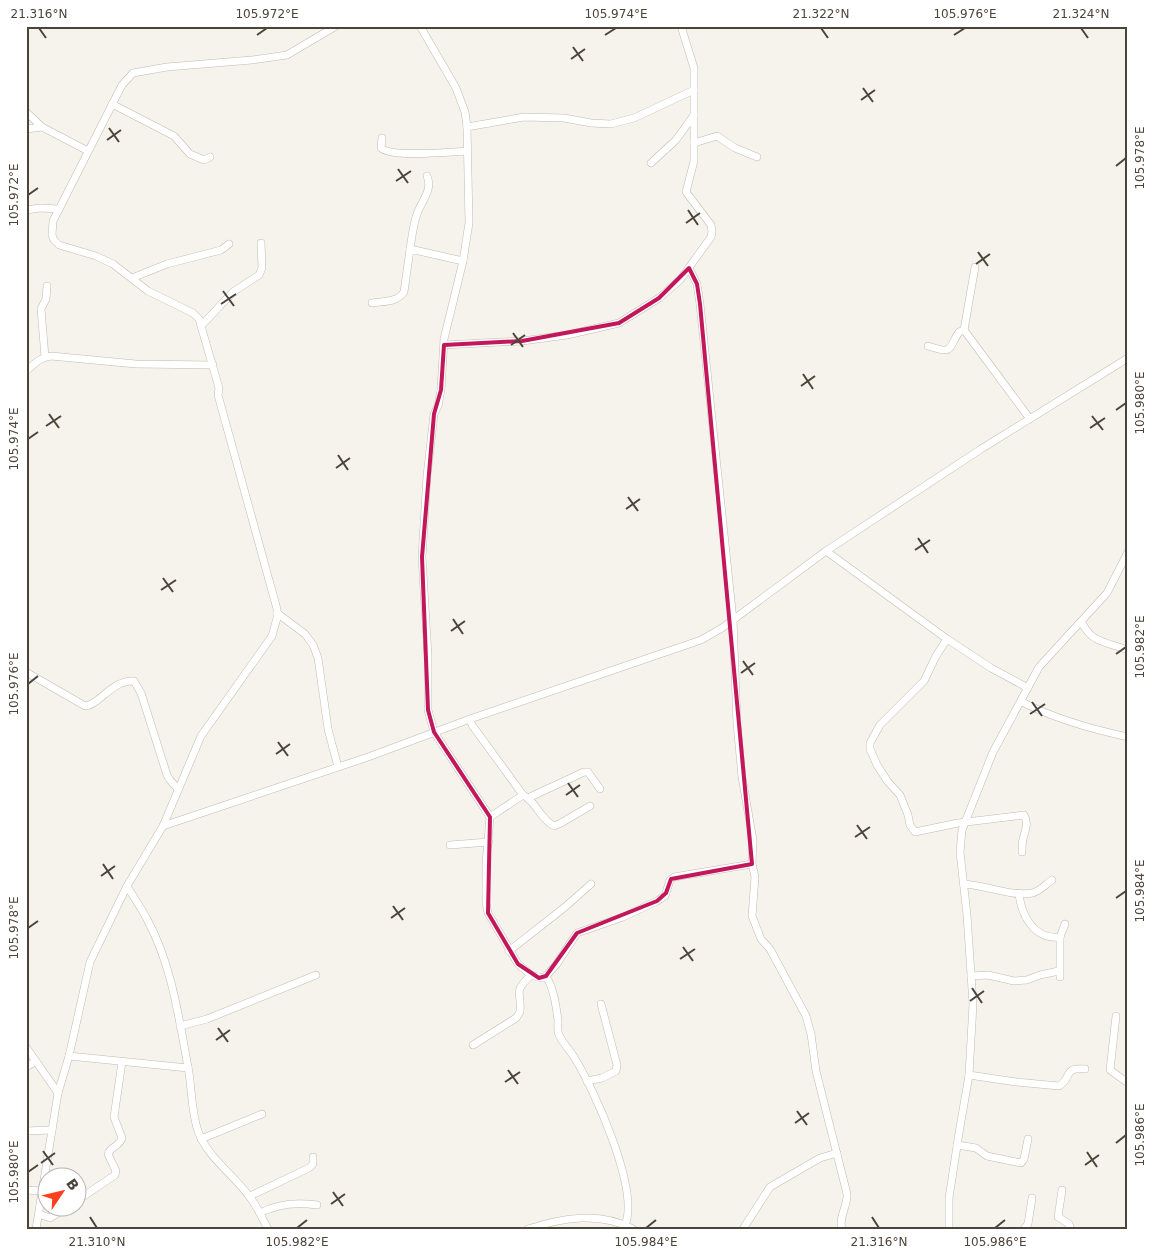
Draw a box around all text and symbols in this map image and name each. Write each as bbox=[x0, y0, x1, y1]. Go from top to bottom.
text: 21.316°N bbox=[11, 7, 67, 21]
text: 105.972°E bbox=[235, 7, 299, 21]
text: 105.974°E bbox=[584, 7, 648, 21]
text: 21.322°N bbox=[793, 7, 849, 21]
text: 105.976°E bbox=[933, 7, 997, 21]
text: 21.324°N bbox=[1053, 7, 1109, 21]
text: 105.978°E bbox=[1133, 126, 1147, 190]
text: 105.972°E bbox=[7, 163, 21, 227]
text: 105.980°E bbox=[1133, 371, 1147, 435]
text: 105.974°E bbox=[7, 407, 21, 471]
text: 105.982°E bbox=[1133, 615, 1147, 679]
text: 105.976°E bbox=[7, 652, 21, 716]
text: 105.984°E bbox=[1133, 859, 1147, 923]
text: 105.978°E bbox=[7, 896, 21, 960]
text: 105.986°E bbox=[1133, 1103, 1147, 1167]
text: 105.980°E bbox=[7, 1140, 21, 1204]
north arrow bbox=[38, 1168, 88, 1218]
text: B bbox=[63, 1176, 82, 1194]
text: 21.310°N bbox=[69, 1235, 125, 1249]
text: 105.982°E bbox=[265, 1235, 329, 1249]
text: 105.984°E bbox=[614, 1235, 678, 1249]
text: 21.316°N bbox=[851, 1235, 907, 1249]
text: 105.986°E bbox=[963, 1235, 1027, 1249]

